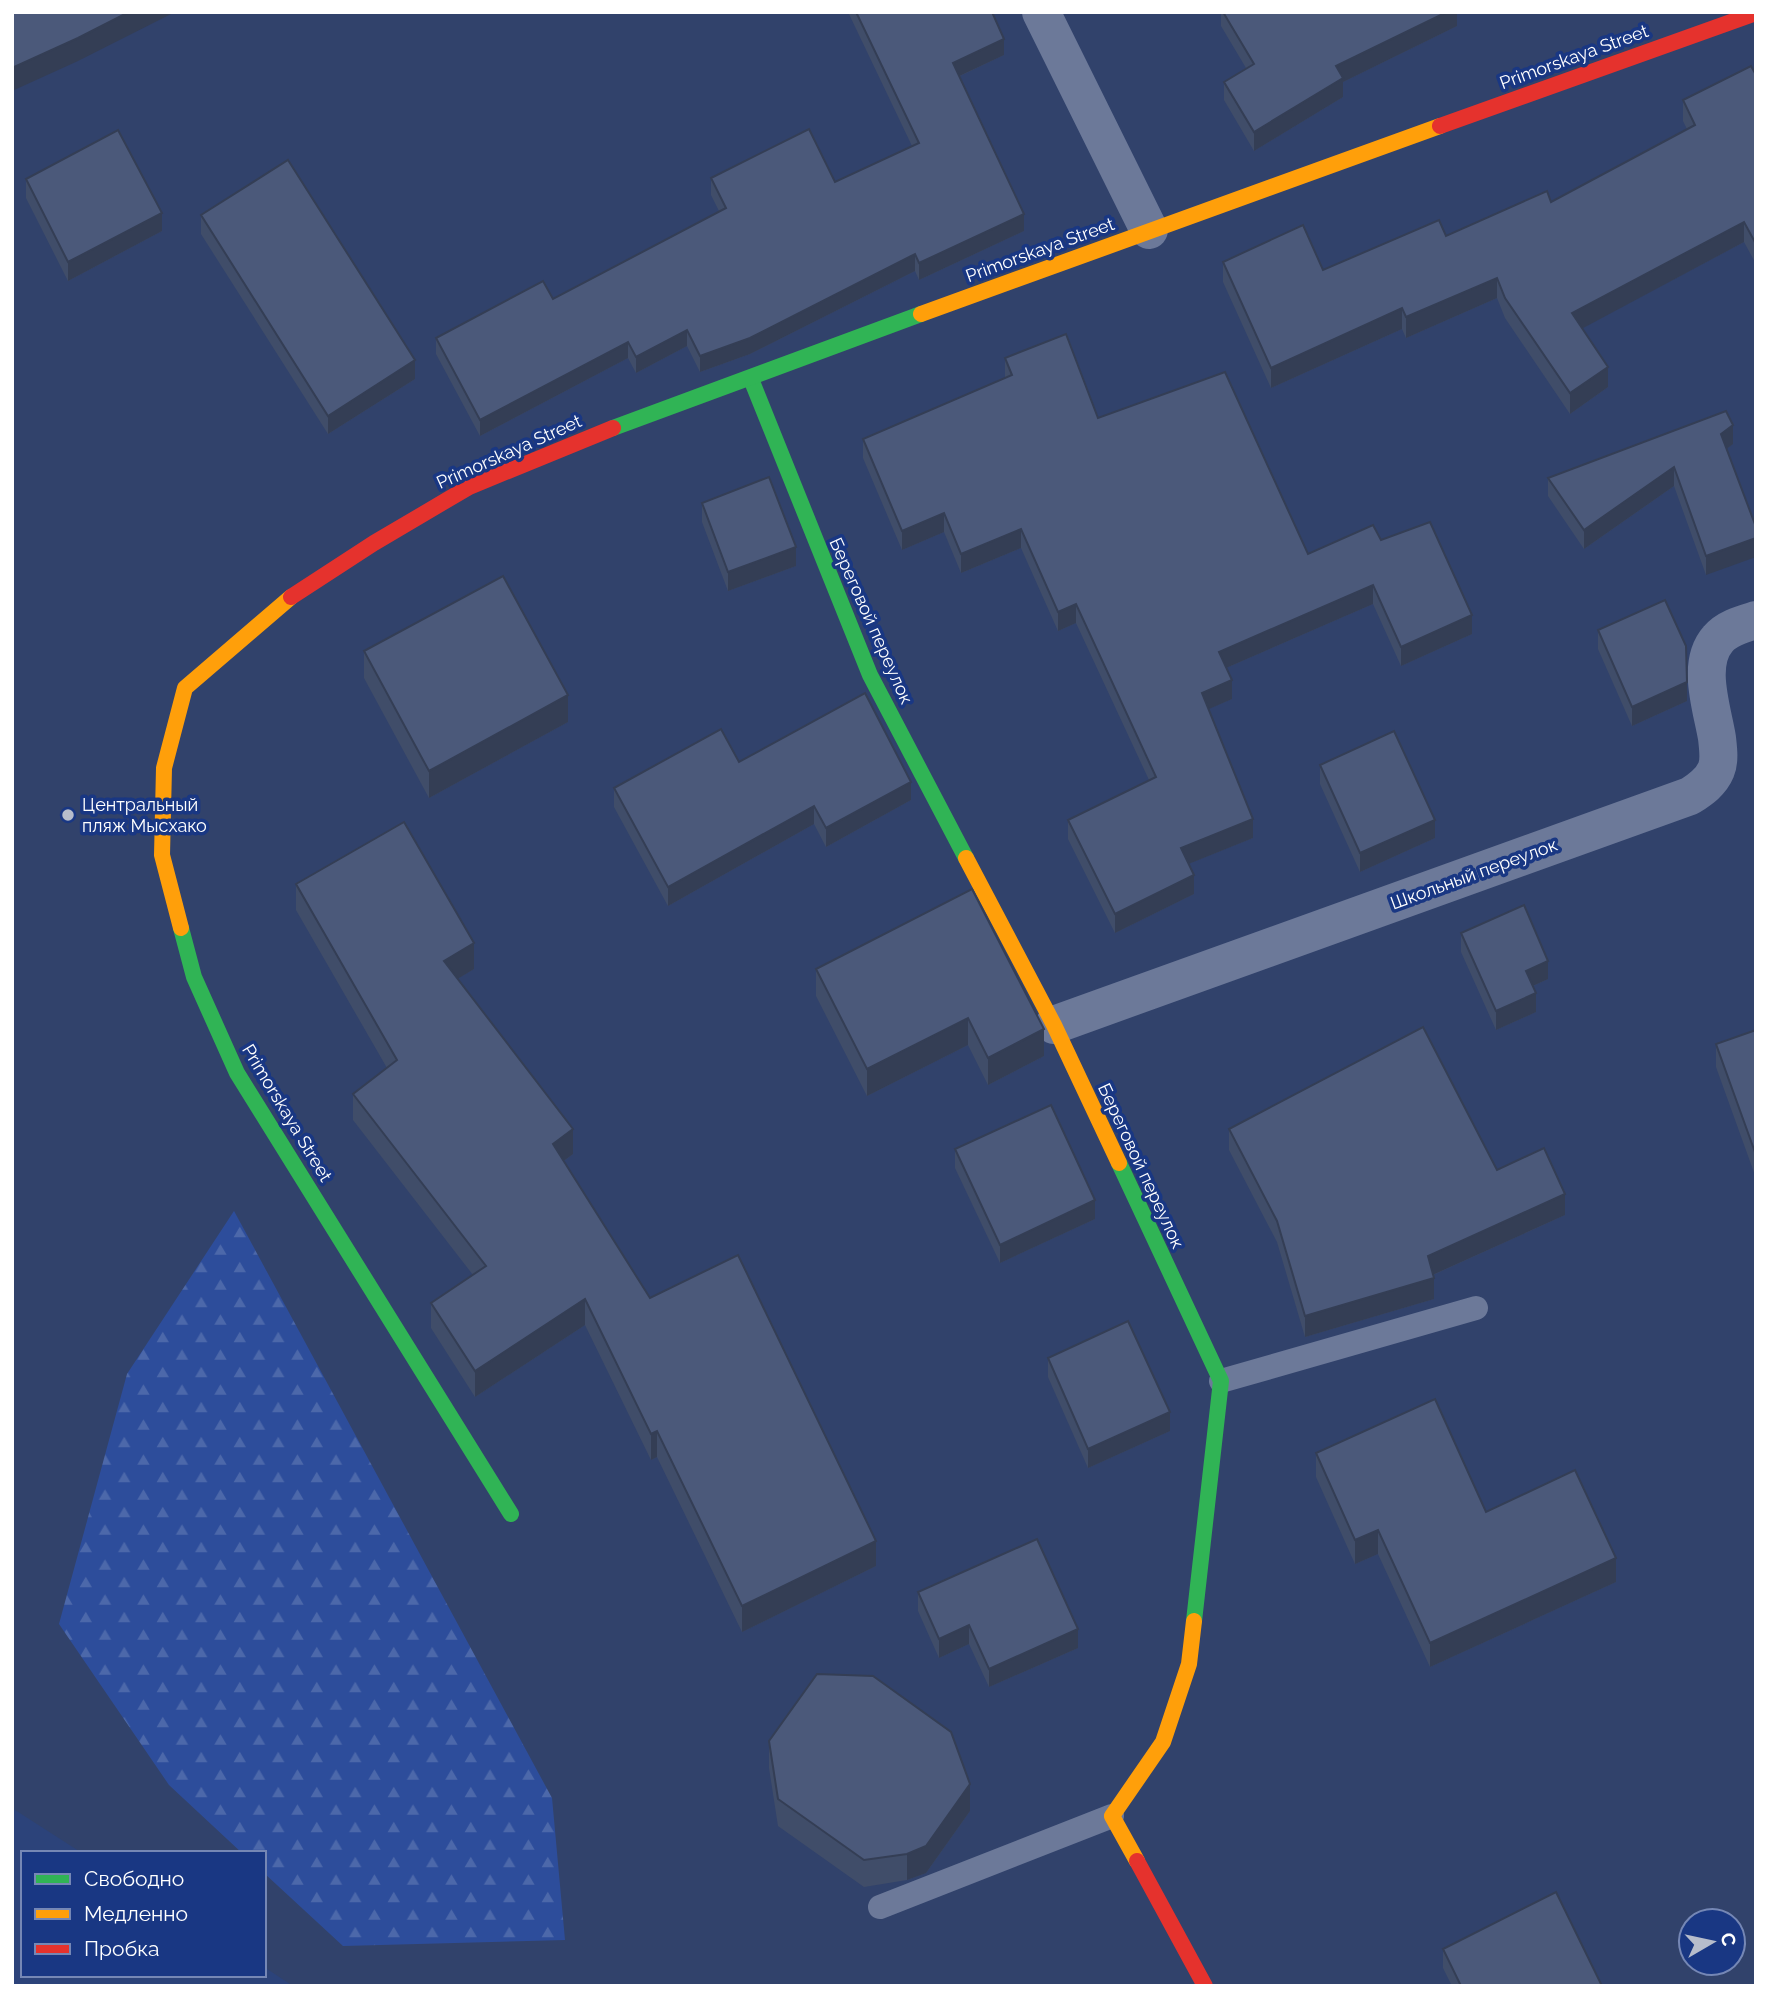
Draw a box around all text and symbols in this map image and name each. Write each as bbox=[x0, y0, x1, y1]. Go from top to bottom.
street label: Primorskaya Street bbox=[1497, 20, 1651, 93]
street label: Primorskaya Street bbox=[963, 213, 1117, 286]
street label: Primorskaya Street bbox=[433, 410, 585, 493]
street label: Береговой переулок bbox=[825, 534, 918, 707]
place label: Центральный пляж Мысхако bbox=[82, 794, 207, 836]
marker: Центральный пляж Мысхако bbox=[60, 807, 76, 823]
street label: Школьный переулок bbox=[1388, 834, 1560, 913]
street label: Primorskaya Street bbox=[238, 1040, 337, 1185]
street label: Береговой переулок bbox=[1094, 1080, 1189, 1252]
legend bbox=[21, 1851, 266, 1977]
text: Свободно bbox=[84, 1866, 184, 1891]
text: Медленно bbox=[84, 1901, 188, 1926]
north arrow bbox=[1677, 1907, 1747, 1977]
text: С bbox=[1717, 1931, 1741, 1948]
text: Пробка bbox=[84, 1936, 160, 1961]

